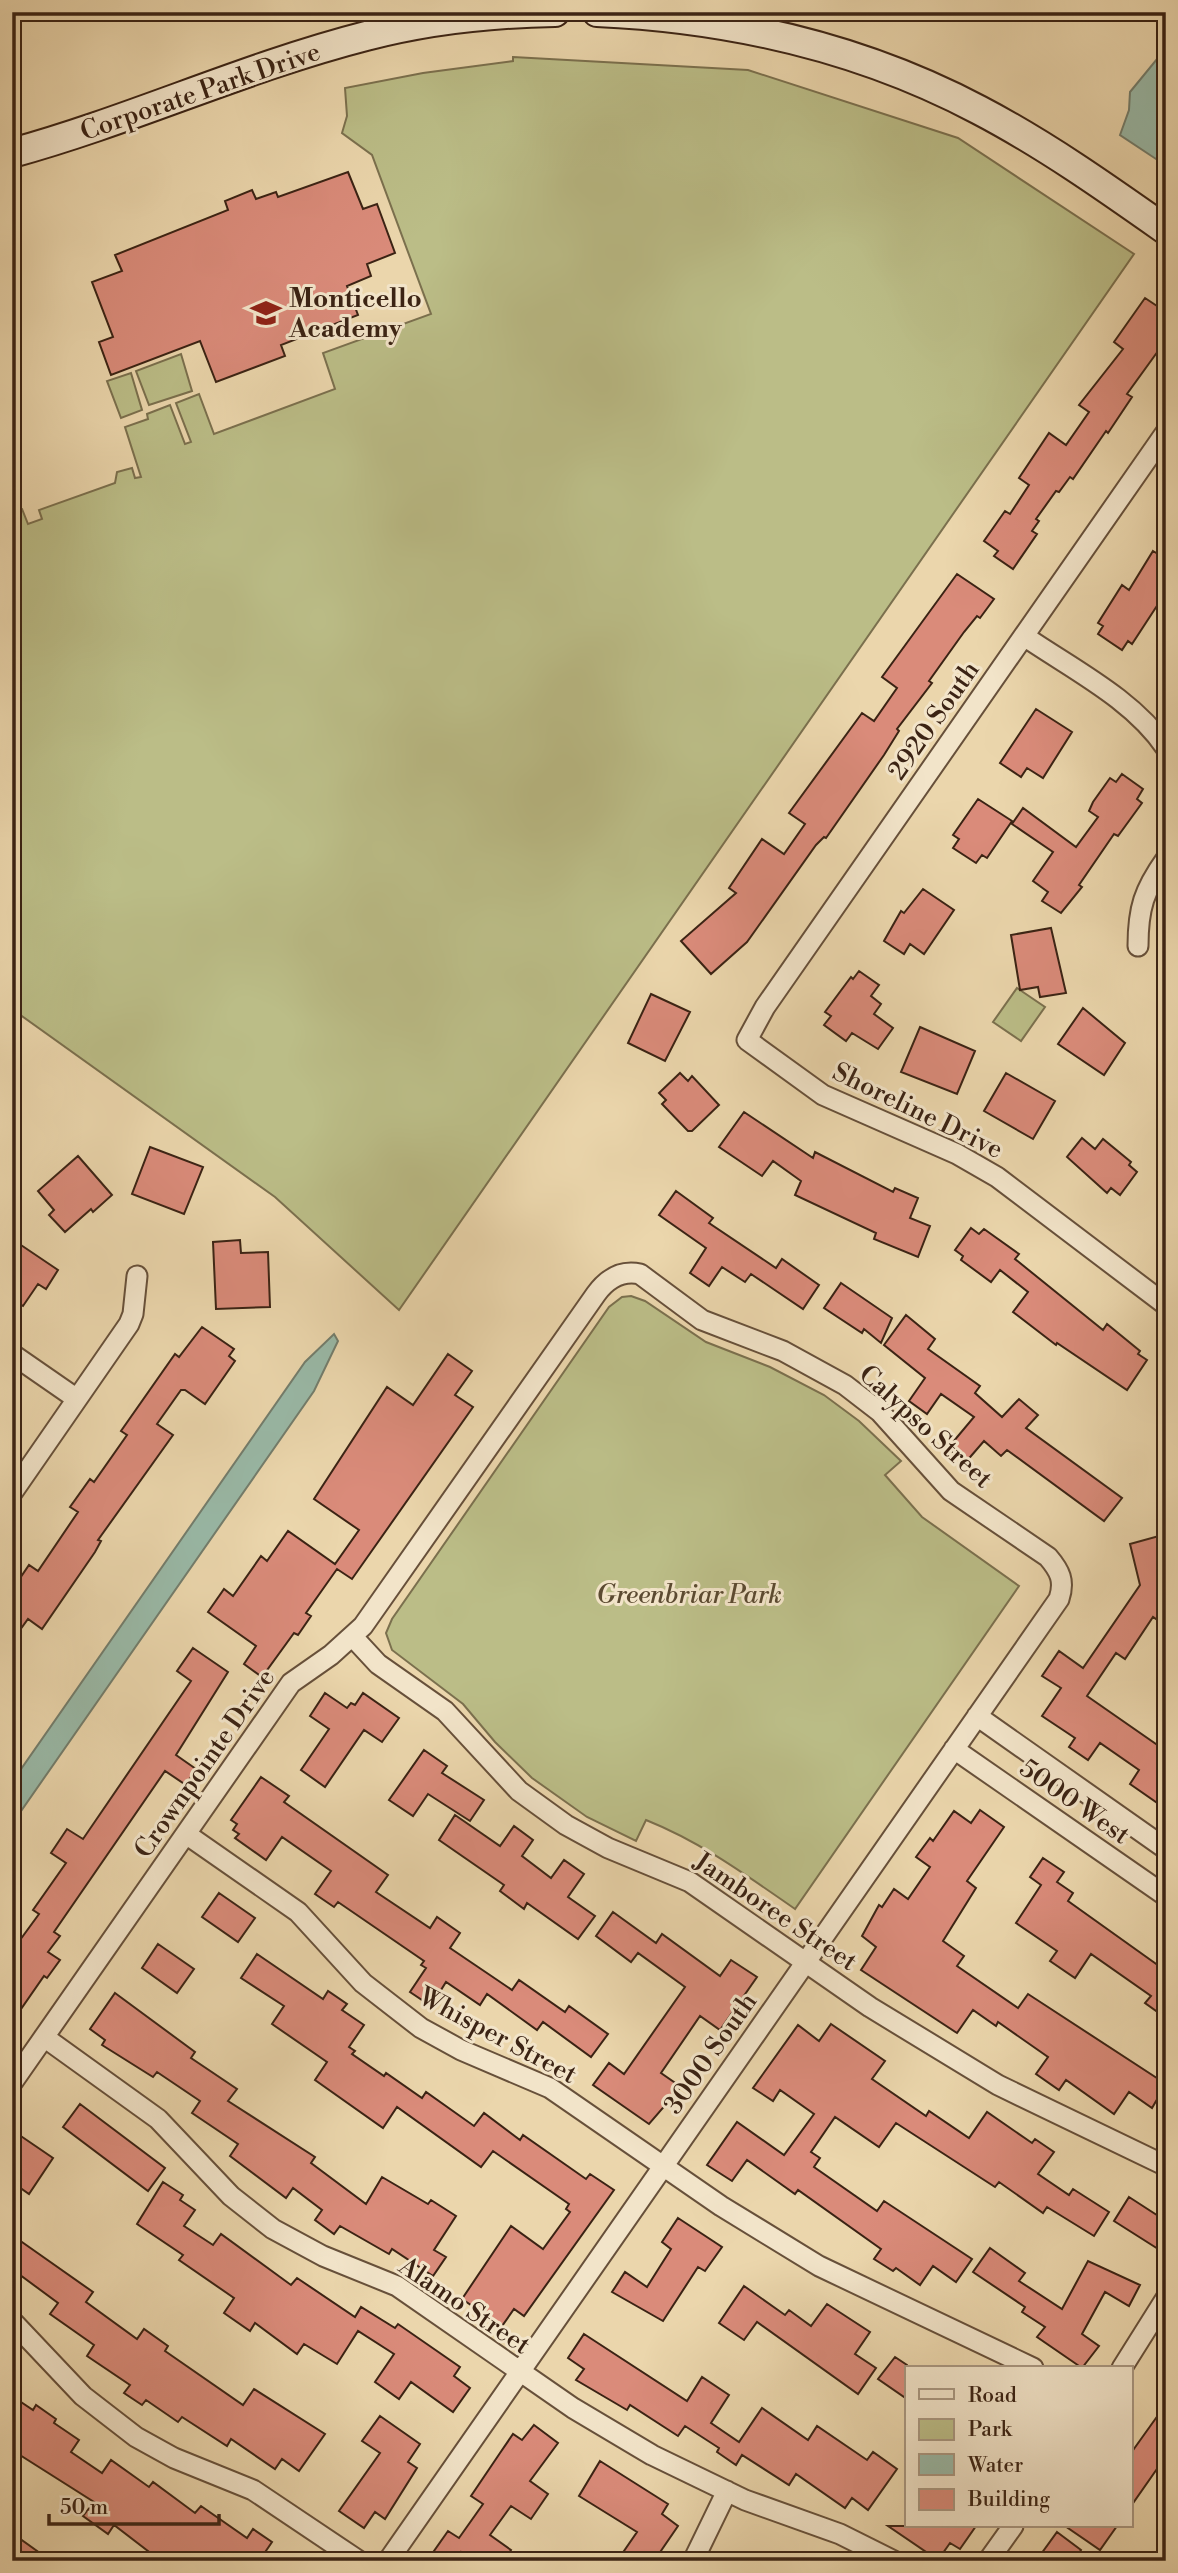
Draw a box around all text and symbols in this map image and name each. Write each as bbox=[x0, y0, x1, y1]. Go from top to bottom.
street label: Corporate Park Drive bbox=[76, 36, 324, 148]
place label: Monticello Academy bbox=[288, 283, 422, 345]
school or university icon: Monticello Academy bbox=[249, 296, 283, 330]
street label: 2920 South bbox=[881, 655, 986, 786]
street label: Shoreline Drive bbox=[827, 1056, 1008, 1166]
street label: Calypso Street bbox=[852, 1358, 999, 1495]
park label: Greenbriar Park bbox=[596, 1579, 782, 1611]
street label: Crownpointe Drive bbox=[128, 1663, 282, 1864]
street label: 5000 West bbox=[1013, 1752, 1136, 1851]
street label: Jamboree Street bbox=[687, 1845, 863, 1978]
street label: Whisper Street bbox=[412, 1980, 582, 2091]
street label: 3000 South bbox=[657, 1987, 764, 2120]
street label: Alamo Street bbox=[392, 2249, 536, 2362]
legend bbox=[905, 2366, 1132, 2528]
text: Road bbox=[968, 2383, 1017, 2409]
text: Park bbox=[968, 2417, 1013, 2443]
text: Water bbox=[967, 2453, 1023, 2479]
scale bar bbox=[49, 2482, 219, 2526]
text: Building bbox=[967, 2487, 1050, 2513]
text: 50 m bbox=[60, 2495, 108, 2521]

